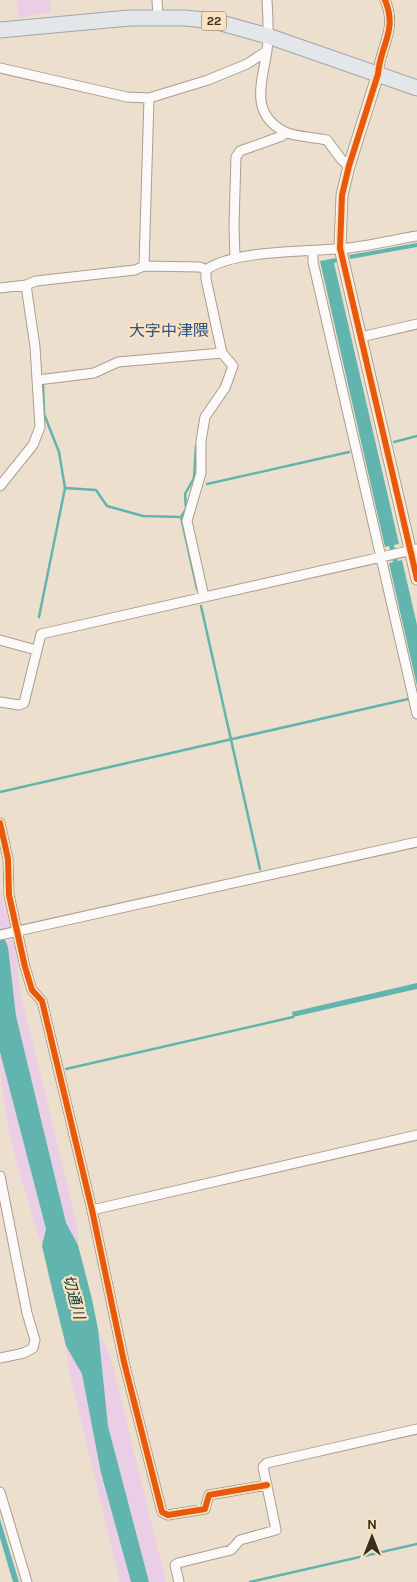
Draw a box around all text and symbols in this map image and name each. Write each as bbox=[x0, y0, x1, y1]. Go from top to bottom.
road number: 22 bbox=[202, 12, 226, 30]
district label: 大字中津隈 bbox=[129, 321, 209, 340]
water label: 切通川 bbox=[59, 1273, 89, 1323]
north arrow bbox=[347, 1512, 397, 1562]
text: N bbox=[367, 1516, 377, 1533]

